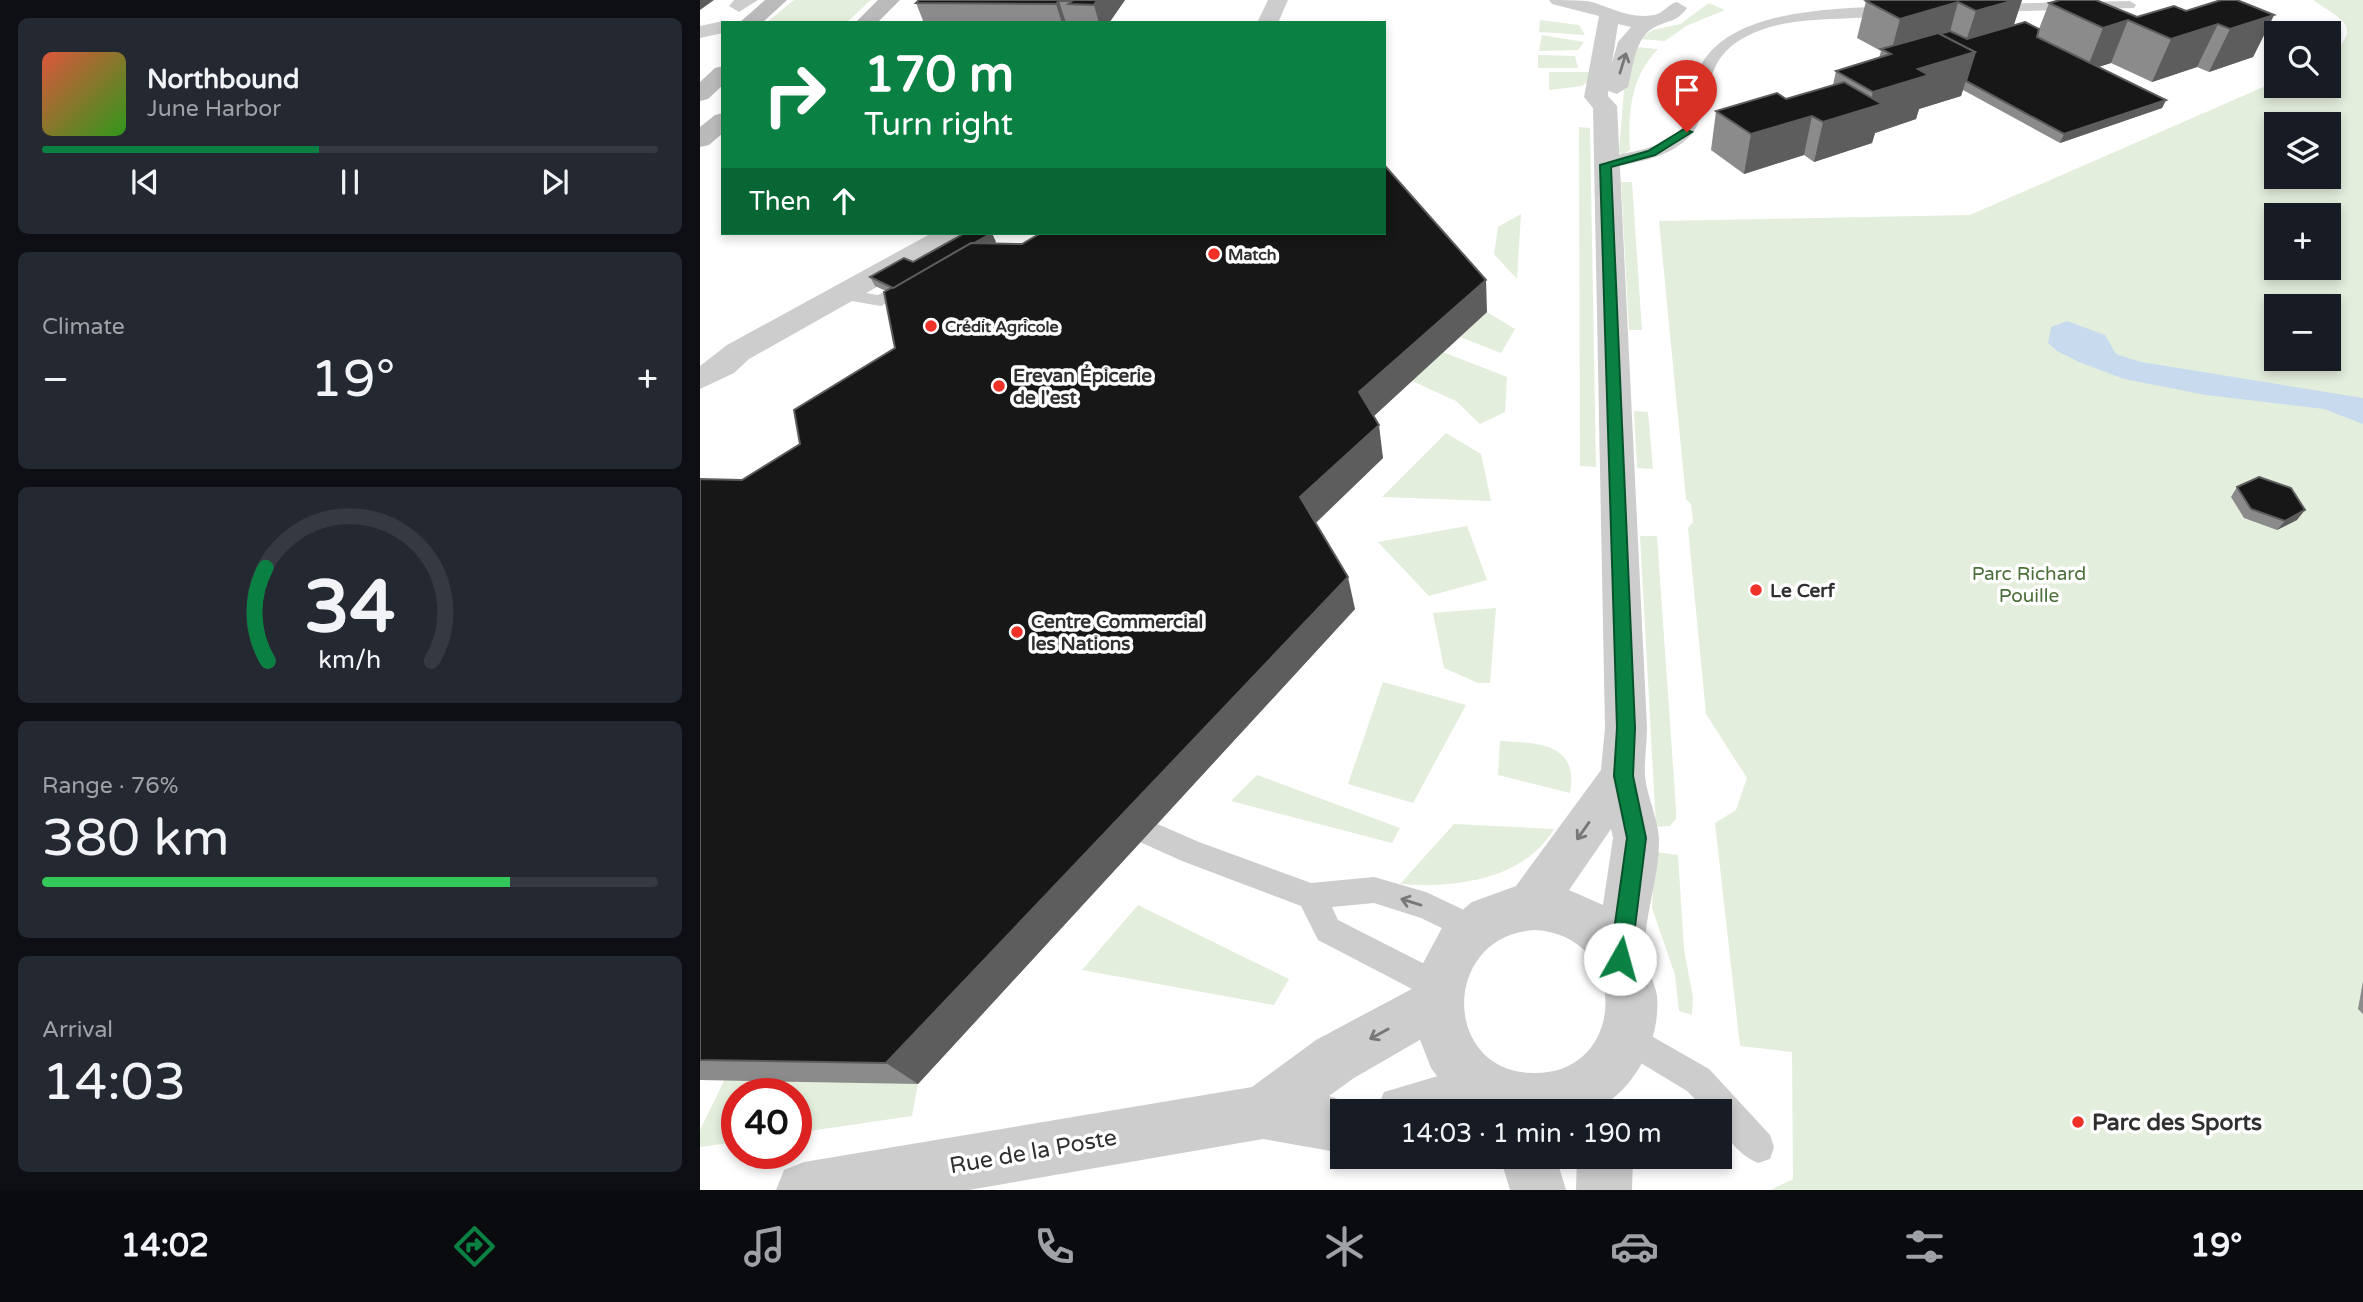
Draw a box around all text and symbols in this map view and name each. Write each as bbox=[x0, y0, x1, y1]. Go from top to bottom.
map controls bbox=[2264, 21, 2341, 371]
button: search bbox=[2264, 21, 2341, 98]
text: 170 m bbox=[864, 46, 1014, 105]
icon: right bbox=[749, 49, 840, 140]
one-way arrow bbox=[1618, 52, 1631, 74]
pin bbox=[1657, 60, 1717, 132]
text: Northbound bbox=[147, 64, 299, 95]
icon: arrive bbox=[1668, 71, 1706, 109]
text: June Harbor bbox=[147, 95, 281, 123]
text: Turn right bbox=[864, 106, 1013, 144]
button: layers bbox=[2264, 112, 2341, 189]
icon: previous bbox=[126, 163, 164, 201]
icon: pause bbox=[331, 163, 369, 201]
icon: next bbox=[536, 163, 574, 201]
icon: ahead bbox=[825, 182, 863, 220]
text: Then bbox=[749, 186, 811, 217]
button: + bbox=[2264, 203, 2341, 280]
place label: Match bbox=[1228, 245, 1277, 265]
marker: Match bbox=[1206, 246, 1222, 262]
button: − bbox=[2264, 294, 2341, 371]
text: Climate bbox=[42, 313, 125, 341]
place label: Crédit Agricole bbox=[945, 317, 1059, 337]
marker: Crédit Agricole bbox=[923, 318, 939, 334]
text: 19° bbox=[310, 348, 395, 411]
text: − bbox=[42, 357, 69, 403]
text: + bbox=[637, 357, 658, 403]
place label: Erevan Épicerie de l'est bbox=[1013, 364, 1152, 409]
marker: Erevan Épicerie de l'est bbox=[991, 378, 1007, 394]
park label: Parc Richard Pouille bbox=[1972, 563, 2086, 607]
text: 34 bbox=[304, 564, 396, 652]
place label: Le Cerf bbox=[1770, 580, 1836, 602]
marker: Le Cerf bbox=[1748, 582, 1764, 598]
place label: Centre Commercial les Nations bbox=[1031, 611, 1203, 655]
marker: Centre Commercial les Nations bbox=[1009, 624, 1025, 640]
text: km/h bbox=[319, 645, 381, 675]
text: Range · 76% bbox=[42, 772, 178, 800]
text: 380 km bbox=[42, 807, 230, 870]
one-way arrow bbox=[1576, 821, 1590, 840]
one-way arrow bbox=[1400, 894, 1422, 907]
position arrow bbox=[1583, 922, 1657, 996]
text: Arrival bbox=[42, 1016, 113, 1044]
one-way arrow bbox=[1369, 1028, 1390, 1041]
text: 14:03 bbox=[42, 1051, 186, 1114]
speed limit sign: 40 bbox=[721, 1078, 812, 1169]
place label: Parc des Sports bbox=[2092, 1109, 2262, 1137]
marker: Parc des Sports bbox=[2070, 1114, 2086, 1130]
text: 14:03 · 1 min · 190 m bbox=[1400, 1118, 1662, 1149]
street label: Rue de la Poste bbox=[947, 1124, 1119, 1180]
icon: directions bbox=[450, 1222, 499, 1271]
icon: music bbox=[740, 1222, 789, 1271]
icon: phone bbox=[1030, 1222, 1079, 1271]
icon: climate bbox=[1320, 1222, 1369, 1271]
icon: car bbox=[1610, 1222, 1659, 1271]
icon: filters bbox=[1900, 1222, 1949, 1271]
text: 14:02 bbox=[120, 1227, 209, 1265]
text: 19° bbox=[2190, 1227, 2242, 1265]

